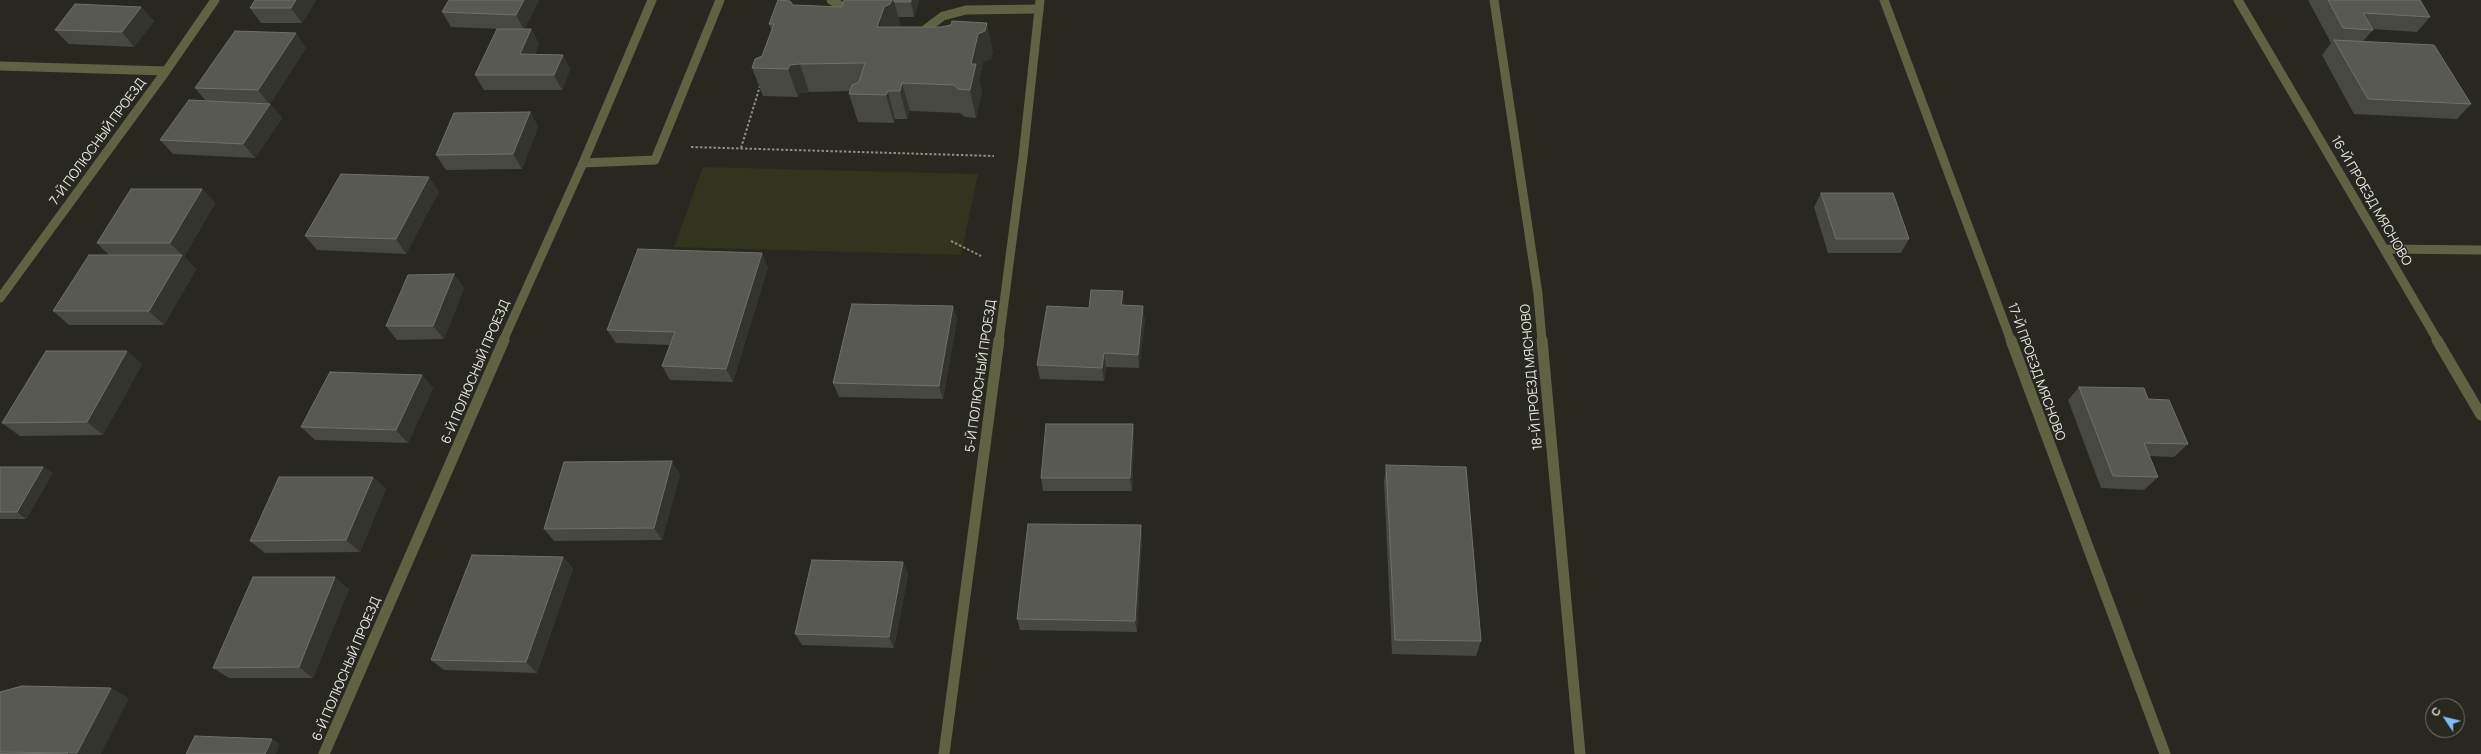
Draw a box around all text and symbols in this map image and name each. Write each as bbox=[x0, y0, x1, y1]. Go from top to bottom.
street label: 7-Й ПОЛЮСНЫЙ ПРОЕЗД bbox=[47, 76, 149, 208]
street label: 16-Й ПРОЕЗД МЯСНОВО bbox=[2327, 133, 2415, 269]
street label: 6-Й ПОЛЮСНЫЙ ПРОЕЗД bbox=[439, 298, 513, 446]
street label: 5-Й ПОЛЮСНЫЙ ПРОЕЗД bbox=[963, 299, 999, 453]
street label: 17-Й ПРОЕЗД МЯСНОВО bbox=[2004, 301, 2068, 443]
street label: 18-Й ПРОЕЗД МЯСНОВО bbox=[1518, 303, 1546, 451]
street label: 6-Й ПОЛЮСНЫЙ ПРОЕЗД bbox=[310, 595, 384, 743]
north arrow bbox=[2425, 698, 2465, 738]
text: С bbox=[2427, 704, 2444, 719]

